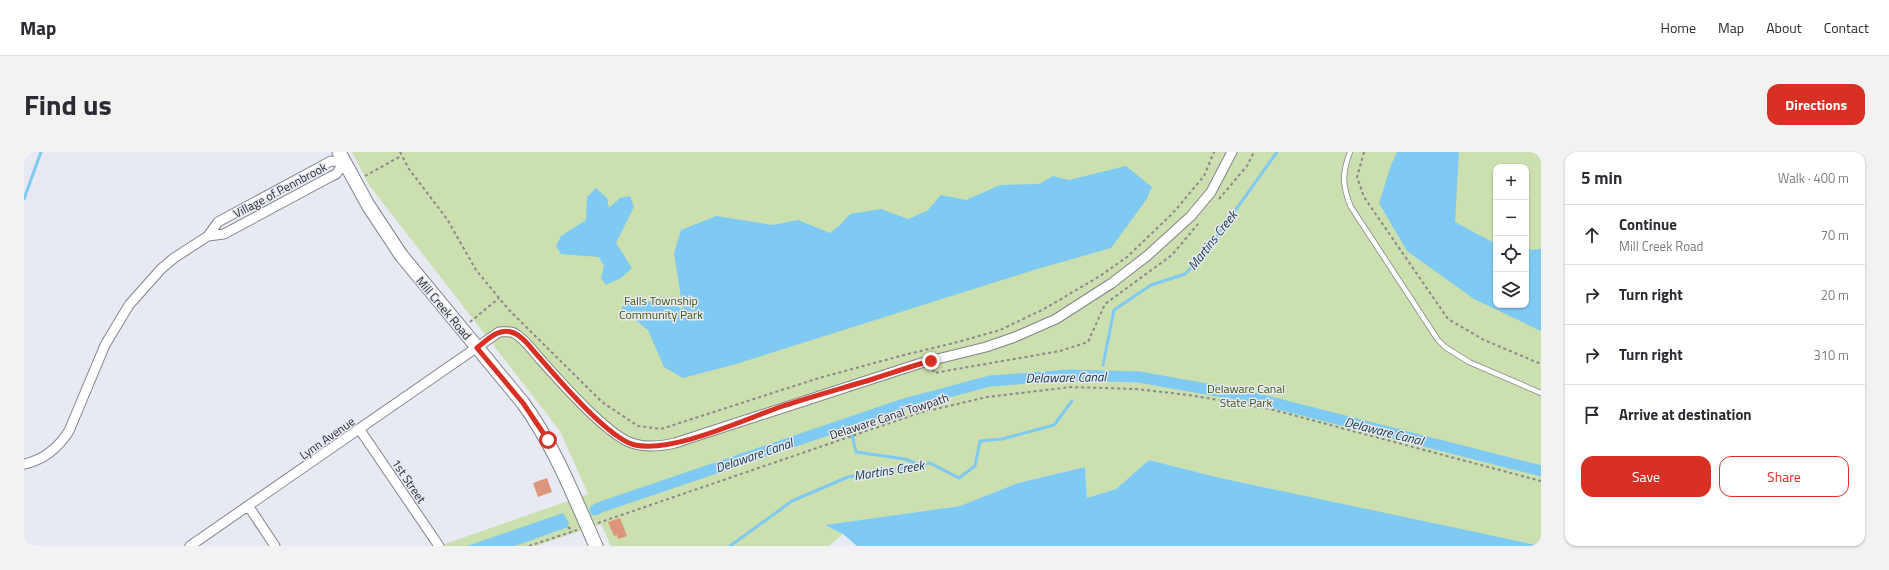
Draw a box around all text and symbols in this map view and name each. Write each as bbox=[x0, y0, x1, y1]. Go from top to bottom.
text: Map bbox=[20, 13, 56, 42]
text: Home bbox=[1661, 17, 1696, 38]
text: Map bbox=[1718, 17, 1744, 38]
text: About bbox=[1766, 17, 1802, 38]
text: Contact bbox=[1824, 17, 1869, 38]
text: Find us bbox=[24, 83, 112, 126]
button: Directions bbox=[1767, 84, 1865, 125]
street label: Village of Pennbrook bbox=[230, 157, 330, 223]
map controls bbox=[1493, 164, 1529, 308]
button: + bbox=[1493, 164, 1529, 200]
text: 5 min bbox=[1581, 165, 1622, 191]
text: Walk · 400 m bbox=[1778, 168, 1849, 188]
button: − bbox=[1493, 200, 1529, 236]
water label: Martins Creek bbox=[1182, 204, 1243, 274]
text: Continue bbox=[1619, 213, 1677, 236]
icon: ahead bbox=[1581, 224, 1603, 246]
text: 70 m bbox=[1821, 225, 1849, 245]
button: locate bbox=[1493, 236, 1529, 272]
text: Mill Creek Road bbox=[1619, 236, 1703, 256]
street label: Mill Creek Road bbox=[412, 272, 476, 344]
button: layers bbox=[1493, 272, 1529, 308]
text: Turn right bbox=[1619, 283, 1683, 306]
icon: right bbox=[1581, 284, 1603, 306]
text: 20 m bbox=[1821, 285, 1849, 305]
park label: Falls Township Community Park bbox=[619, 291, 703, 324]
text: Turn right bbox=[1619, 343, 1683, 366]
icon: right bbox=[1581, 344, 1603, 366]
text: 310 m bbox=[1813, 345, 1849, 365]
route end bbox=[922, 352, 940, 370]
water label: Delaware Canal bbox=[1026, 366, 1109, 388]
park label: Delaware Canal State Park bbox=[1207, 379, 1285, 412]
street label: Delaware Canal Towpath bbox=[827, 388, 951, 444]
text: Arrive at destination bbox=[1619, 403, 1752, 426]
icon: arrive bbox=[1581, 404, 1603, 426]
street label: Lynn Avenue bbox=[295, 412, 359, 464]
water label: Delaware Canal bbox=[1342, 412, 1428, 451]
route start bbox=[539, 431, 557, 449]
water label: Delaware Canal bbox=[713, 432, 797, 478]
water label: Martins Creek bbox=[853, 454, 928, 485]
street label: 1st Street bbox=[387, 455, 431, 508]
button: Save bbox=[1581, 456, 1711, 497]
button: Share bbox=[1719, 456, 1849, 497]

